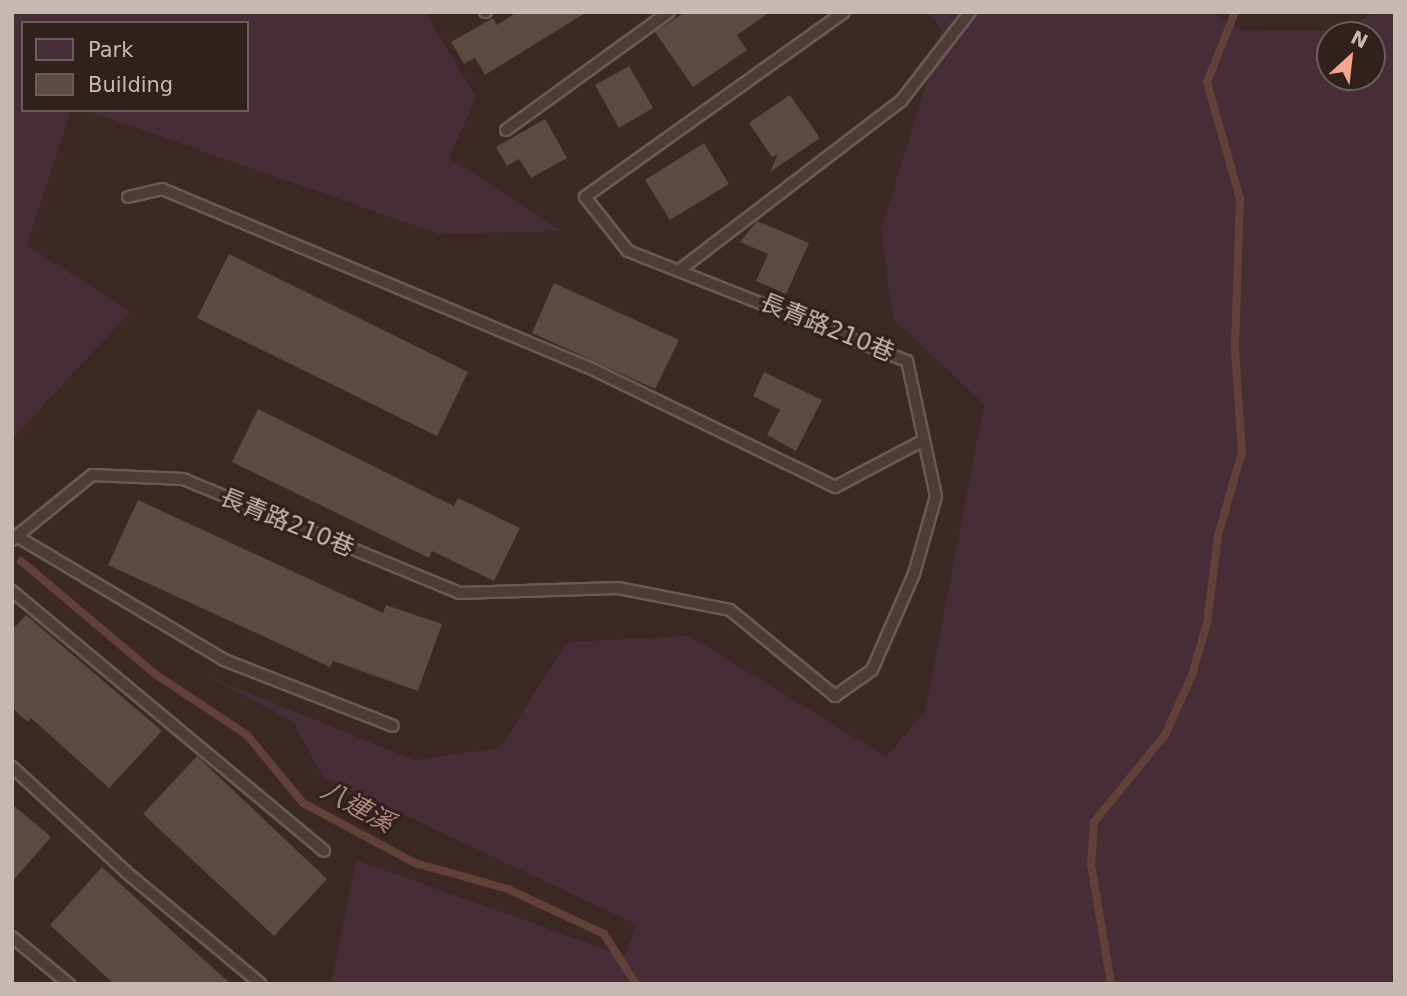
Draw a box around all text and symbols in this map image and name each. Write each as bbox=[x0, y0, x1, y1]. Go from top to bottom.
legend bbox=[21, 21, 248, 112]
north arrow bbox=[1316, 21, 1386, 91]
text: N bbox=[1348, 26, 1372, 52]
text: Park bbox=[88, 38, 133, 62]
text: Building bbox=[88, 73, 173, 97]
street label: 長青路210巷 bbox=[756, 288, 898, 368]
street label: 長青路210巷 bbox=[216, 483, 358, 563]
water label: 八連溪 bbox=[315, 774, 399, 840]

